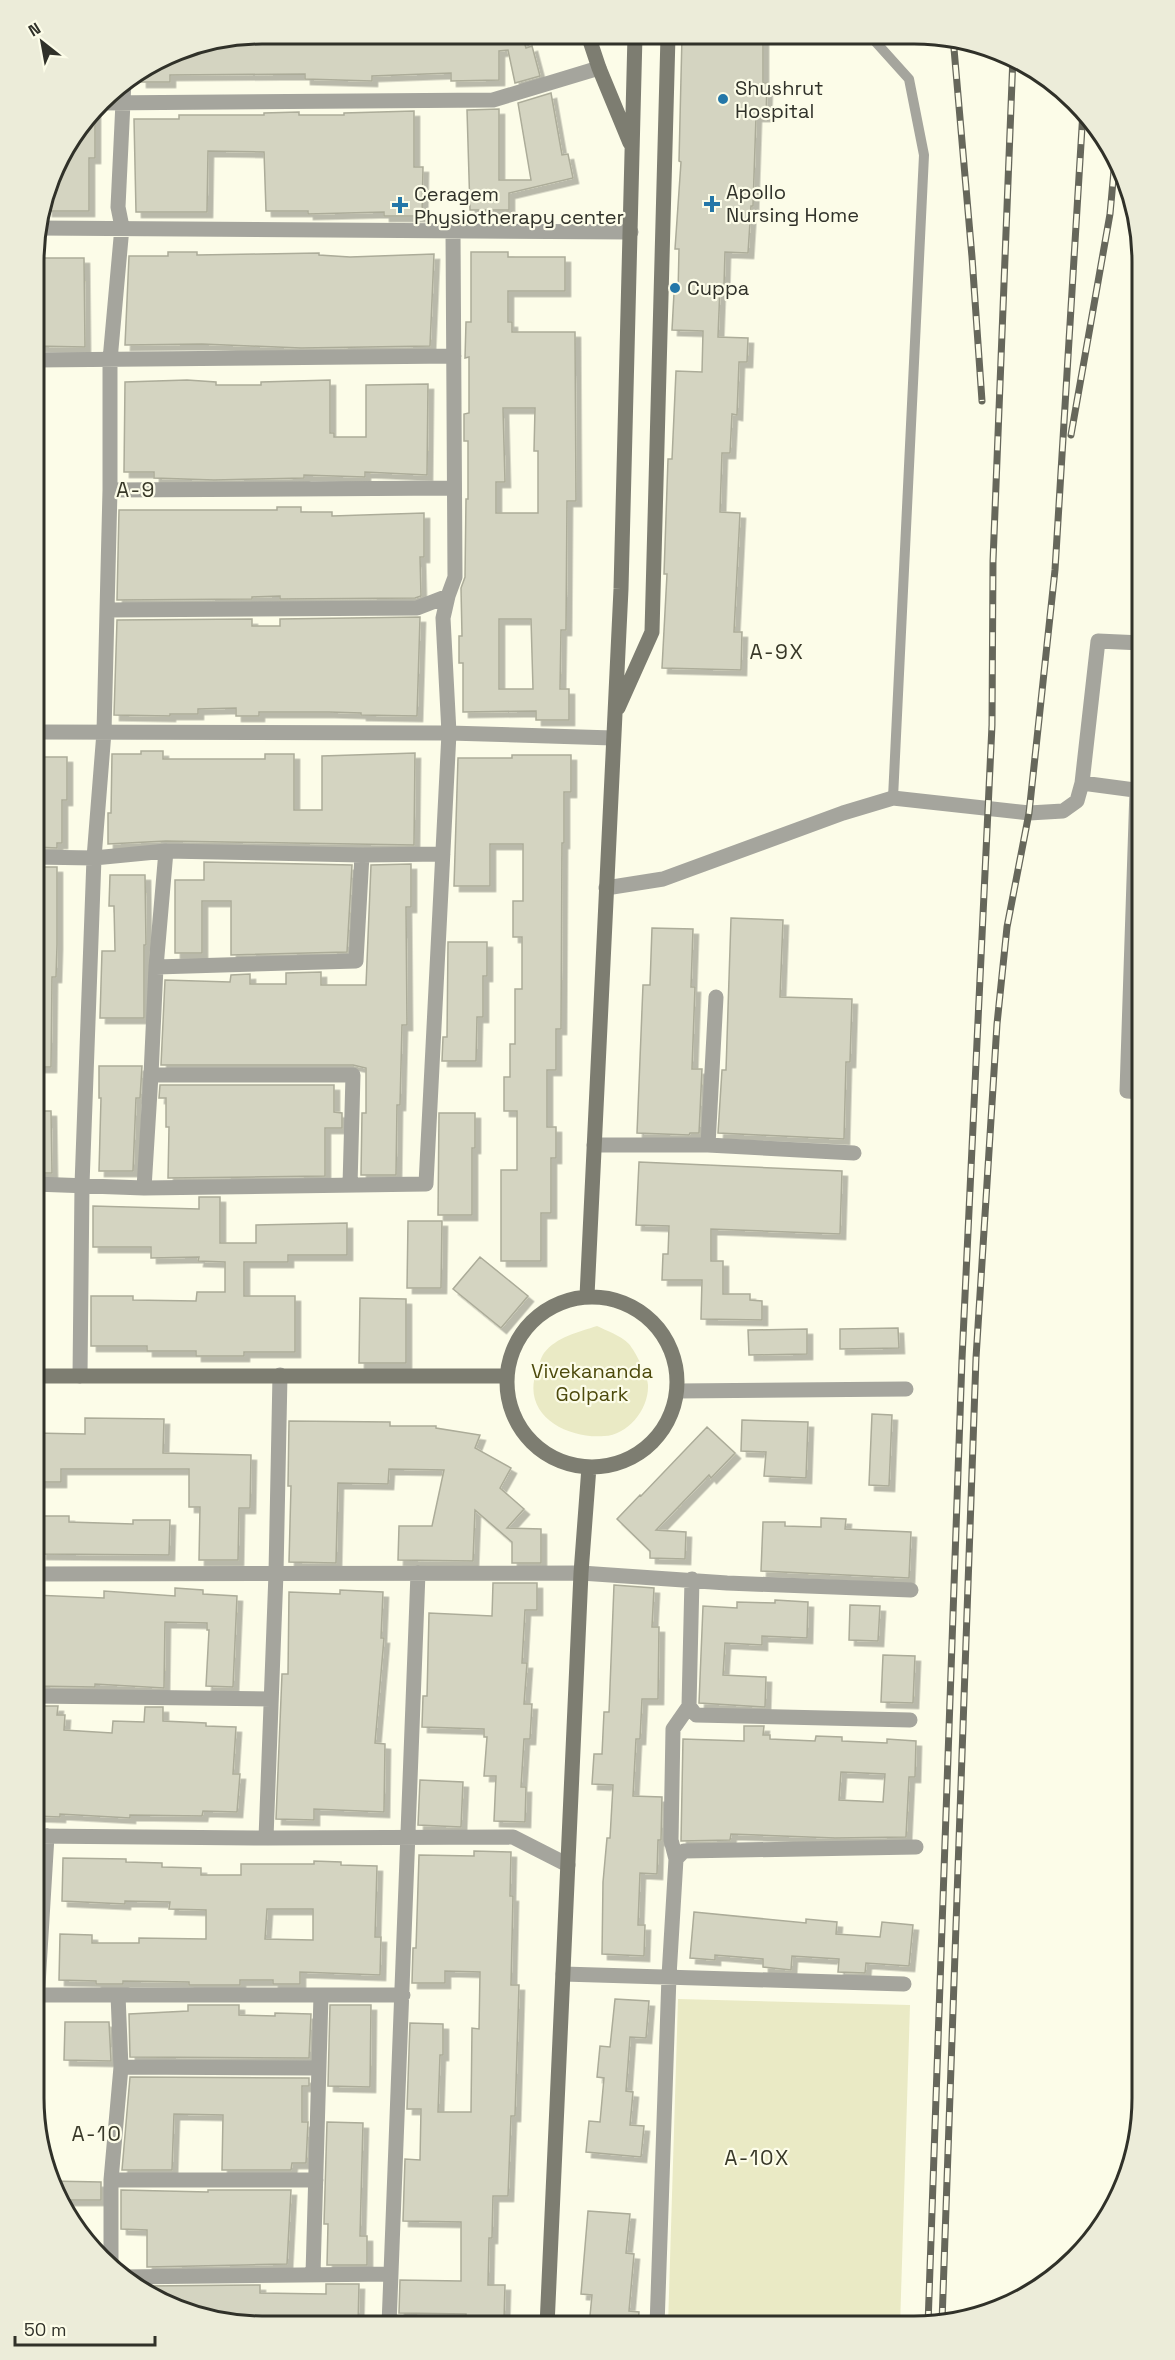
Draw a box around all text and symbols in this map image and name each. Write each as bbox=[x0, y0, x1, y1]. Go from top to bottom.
north arrow bbox=[12, 12, 72, 72]
text: N bbox=[25, 18, 45, 41]
place label: Shushrut Hospital bbox=[735, 75, 823, 124]
marker: Shushrut Hospital bbox=[716, 92, 730, 106]
place label: Apollo Nursing Home bbox=[726, 179, 859, 228]
place label: Ceragem Physiotherapy center bbox=[414, 181, 624, 230]
marker: Apollo Nursing Home bbox=[703, 195, 721, 213]
marker: Ceragem Physiotherapy center bbox=[391, 196, 409, 214]
place label: Cuppa bbox=[687, 275, 749, 301]
marker: Cuppa bbox=[668, 281, 682, 295]
district label: A-9 bbox=[116, 476, 156, 503]
district label: A-9X bbox=[750, 638, 804, 665]
park label: Vivekananda Golpark bbox=[531, 1358, 653, 1407]
district label: A-10 bbox=[72, 2120, 122, 2147]
district label: A-10X bbox=[724, 2144, 790, 2171]
scale bar bbox=[15, 2309, 154, 2347]
text: 50 m bbox=[24, 2318, 66, 2341]

